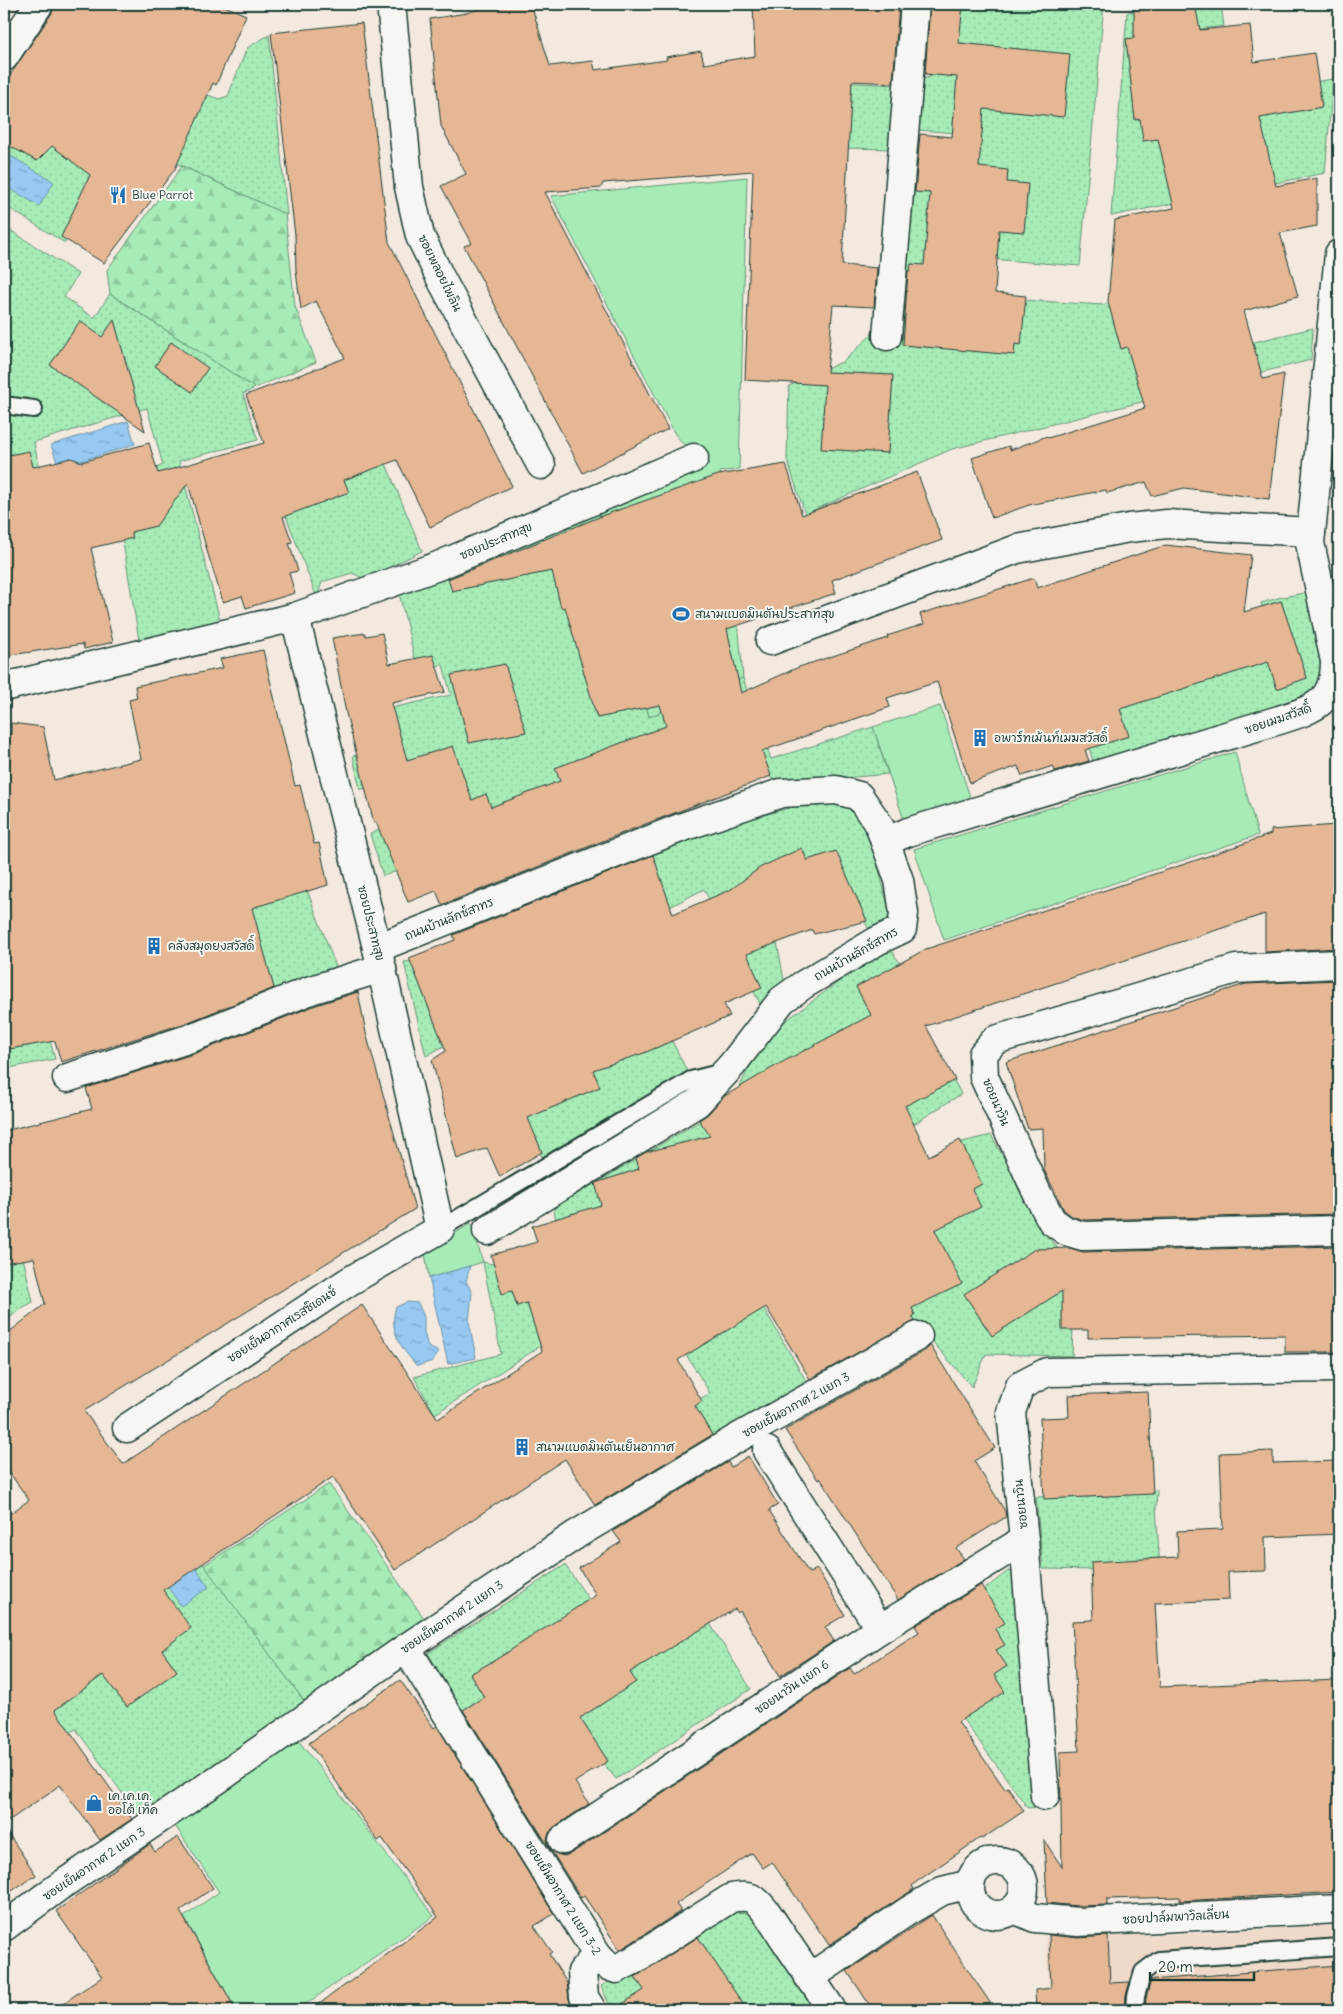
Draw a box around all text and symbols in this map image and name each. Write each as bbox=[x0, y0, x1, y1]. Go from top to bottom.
restaurant icon: Blue Parrot bbox=[108, 185, 128, 205]
place label: Blue Parrot bbox=[132, 187, 193, 202]
street label: ซอยพลอยไพลิน bbox=[415, 232, 466, 314]
street label: ซอยประสาทสุข bbox=[457, 519, 535, 564]
sports icon: สนามแบดมินตันประสาทสุข bbox=[671, 604, 691, 624]
place label: สนามแบดมินตันประสาทสุข bbox=[695, 606, 834, 623]
street label: ซอยเมฆสวัสดิ์ bbox=[1241, 697, 1313, 737]
place label: อพาร์ทเม้นท์เมฆสวัสดิ์ bbox=[994, 726, 1108, 745]
building icon: อพาร์ทเม้นท์เมฆสวัสดิ์ bbox=[970, 728, 990, 748]
street label: ซอยประสาทสุข bbox=[353, 884, 388, 963]
street label: ถนนบ้านลักซ์สาทร bbox=[402, 894, 495, 943]
street label: ถนนบ้านลักซ์สาทร bbox=[811, 923, 900, 984]
place label: คลังสมุดยงสวัสดิ์ bbox=[168, 934, 254, 955]
building icon: คลังสมุดยงสวัสดิ์ bbox=[144, 936, 164, 956]
street label: ซอยนาวิน bbox=[980, 1076, 1013, 1128]
street label: ซอยเย็นอากาศเรสซิเดนซ์ bbox=[224, 1283, 340, 1366]
street label: ซอยเย็นอากาศ 2 แยก 3 bbox=[739, 1369, 852, 1440]
building icon: สนามแบดมินตันเย็นอากาศ bbox=[512, 1437, 532, 1457]
place label: สนามแบดมินตันเย็นอากาศ bbox=[536, 1439, 675, 1454]
street label: ซอยนาวิน bbox=[1010, 1478, 1031, 1530]
street label: ซอยเย็นอากาศ 2 แยก 3 bbox=[398, 1577, 506, 1657]
street label: ซอยนาวิน แยก 6 bbox=[752, 1656, 832, 1717]
place label: เค.เค.เค. ออโต้ เท็ค bbox=[108, 1788, 158, 1817]
shop icon: เค.เค.เค. ออโต้ เท็ค bbox=[84, 1793, 104, 1813]
street label: ซอยเย็นอากาศ 2 แยก 3 bbox=[40, 1824, 148, 1904]
street label: ซอยเย็นอากาศ 2 แยก 3-2 bbox=[522, 1838, 605, 1958]
street label: ซอยปาล์มพาวิลเลี่ยน bbox=[1122, 1903, 1230, 1927]
scale bar bbox=[1150, 1949, 1254, 1981]
text: 20 m bbox=[1158, 1957, 1193, 1976]

